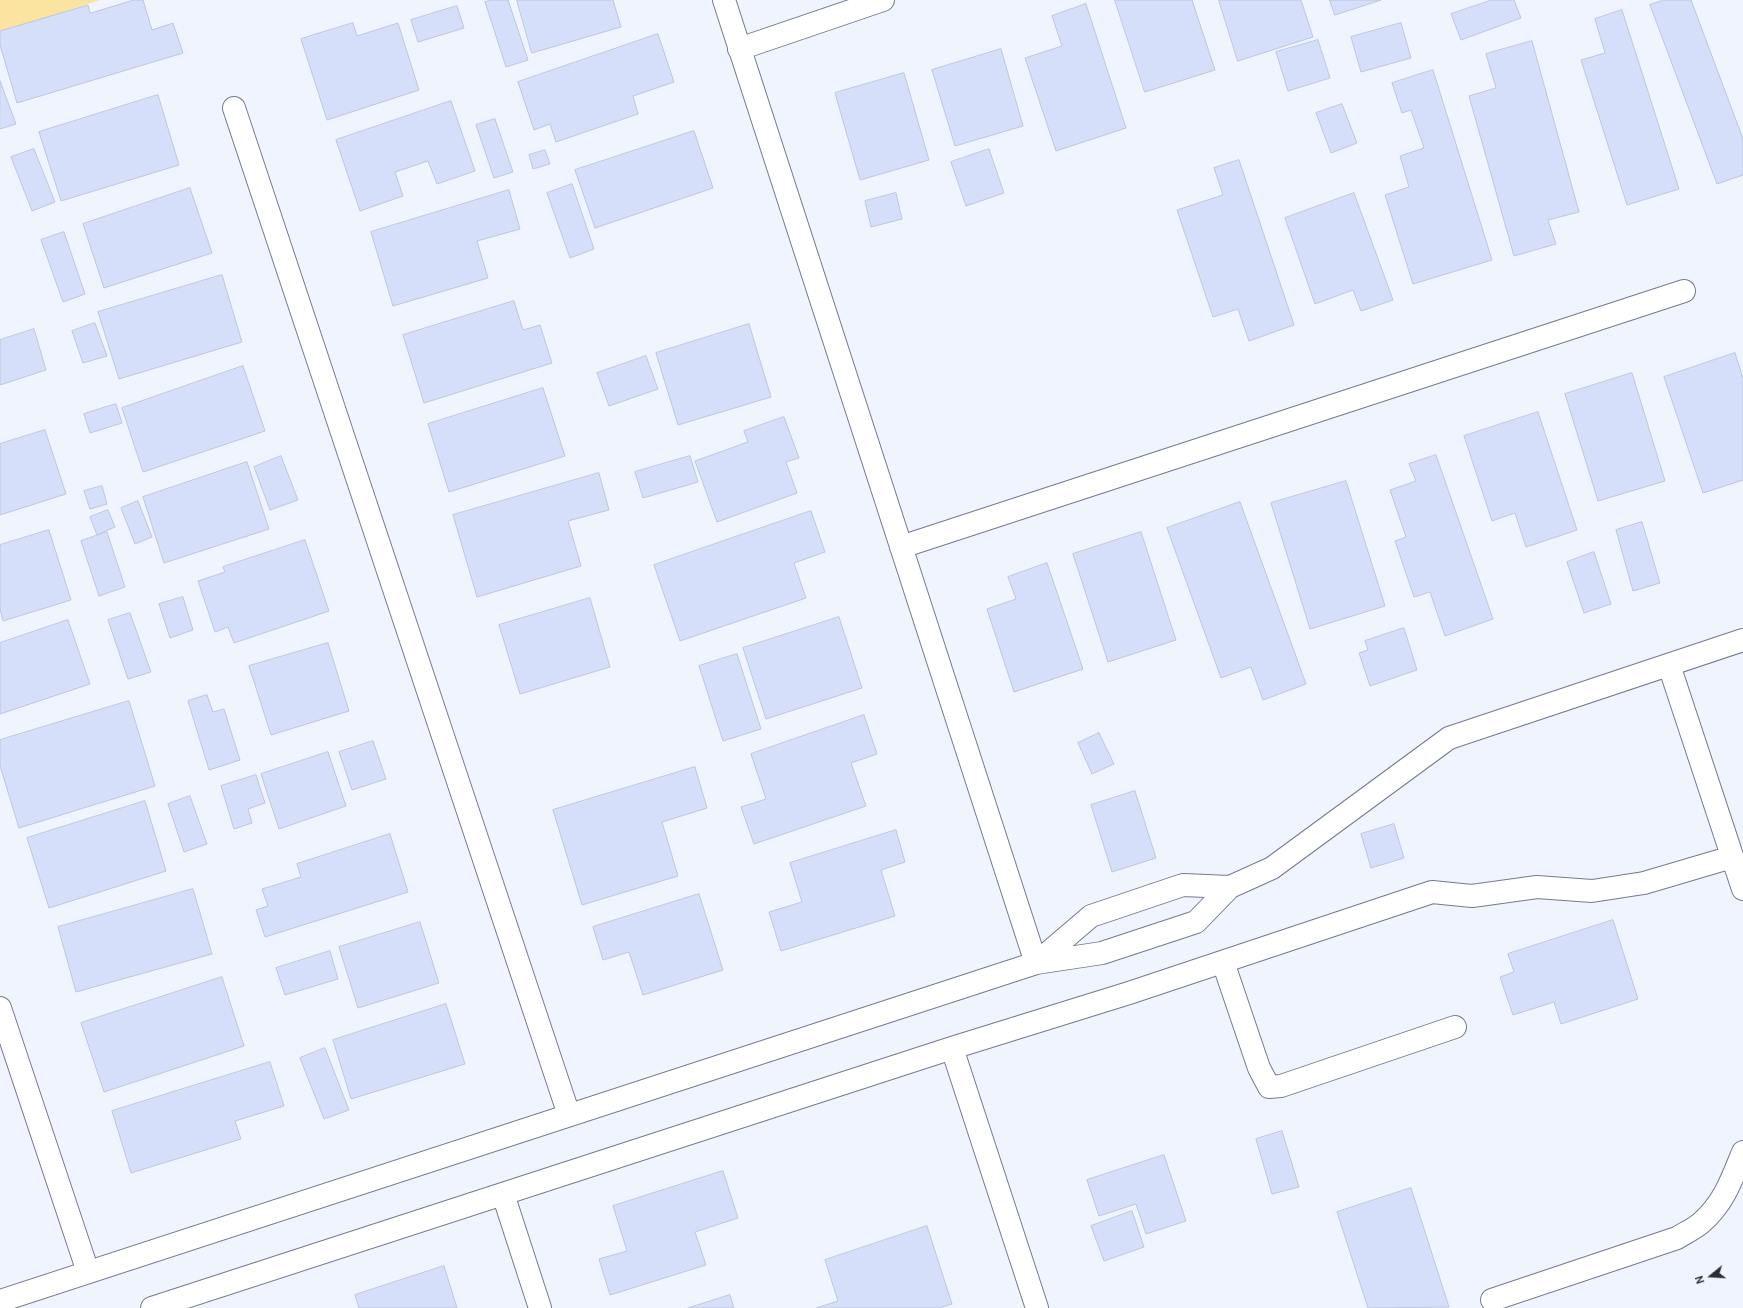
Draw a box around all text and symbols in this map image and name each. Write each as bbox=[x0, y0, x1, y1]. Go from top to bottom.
north arrow bbox=[1691, 1256, 1731, 1296]
text: N bbox=[1692, 1274, 1707, 1286]

